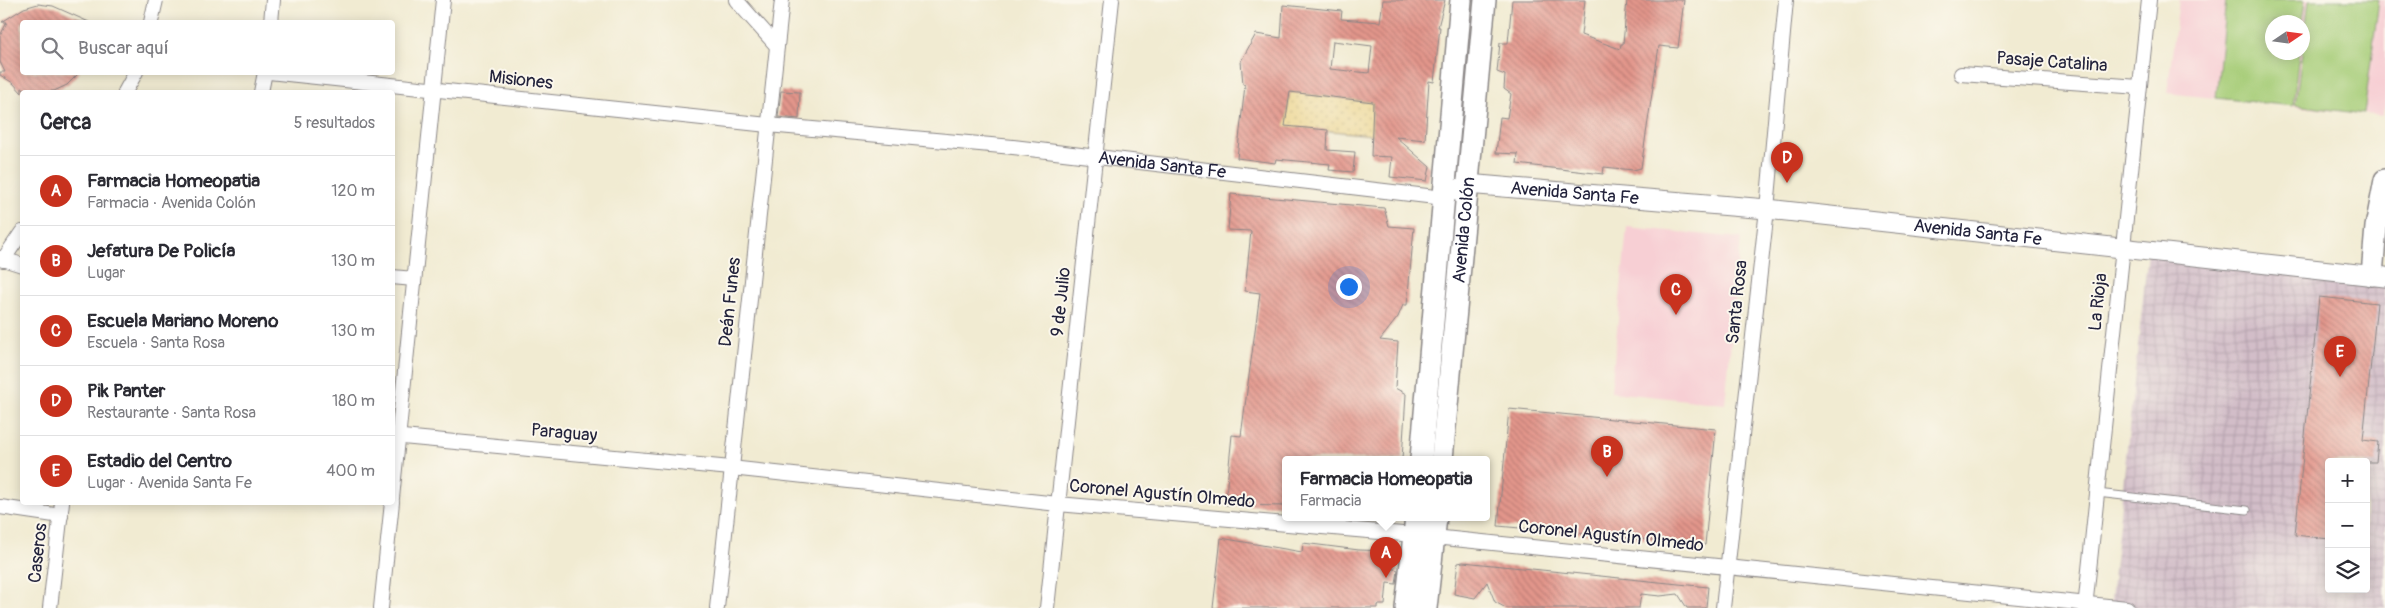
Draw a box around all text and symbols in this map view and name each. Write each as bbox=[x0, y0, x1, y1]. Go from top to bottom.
north arrow bbox=[2265, 15, 2310, 60]
search box bbox=[20, 20, 395, 75]
icon: search bbox=[38, 34, 66, 62]
text: Buscar aquí bbox=[78, 36, 169, 60]
street label: Pasaje Catalina bbox=[1996, 47, 2108, 77]
street label: Misiones bbox=[488, 65, 554, 95]
text: Cerca bbox=[40, 109, 91, 136]
text: 5 resultados bbox=[294, 113, 375, 133]
pin: D bbox=[1771, 142, 1803, 183]
street label: Avenida Santa Fe bbox=[1097, 146, 1228, 184]
text: Farmacia Homeopatia bbox=[87, 169, 260, 193]
street label: Avenida Colón bbox=[1447, 176, 1480, 284]
street label: Avenida Santa Fe bbox=[1509, 176, 1640, 210]
text: A bbox=[51, 181, 61, 201]
text: 120 m bbox=[331, 181, 375, 201]
text: Farmacia · Avenida Colón bbox=[87, 193, 256, 213]
street label: Avenida Santa Fe bbox=[1912, 214, 2043, 251]
text: Jefatura De Policía bbox=[87, 239, 235, 263]
text: B bbox=[51, 251, 61, 271]
text: 130 m bbox=[331, 251, 375, 271]
street label: Deán Funes bbox=[714, 256, 746, 348]
street label: Santa Rosa bbox=[1721, 259, 1753, 345]
text: Lugar bbox=[87, 263, 125, 283]
street label: 9 de Julio bbox=[1046, 266, 1076, 338]
street label: La Rioja bbox=[2084, 272, 2112, 332]
your location bbox=[1336, 274, 1362, 300]
pin: C bbox=[1660, 274, 1692, 315]
text: Escuela Mariano Moreno bbox=[87, 309, 278, 333]
text: C bbox=[51, 321, 61, 341]
text: 130 m bbox=[331, 321, 375, 341]
text: Escuela · Santa Rosa bbox=[87, 333, 225, 353]
pin: E bbox=[2324, 336, 2356, 377]
text: Pik Panter bbox=[87, 379, 165, 403]
text: D bbox=[51, 391, 61, 411]
text: 180 m bbox=[332, 391, 375, 411]
text: Restaurante · Santa Rosa bbox=[87, 403, 256, 423]
street label: Paraguay bbox=[530, 419, 598, 447]
pin: B bbox=[1591, 436, 1623, 477]
text: Estadio del Centro bbox=[87, 449, 232, 473]
popup bbox=[1282, 456, 1490, 521]
map controls bbox=[2325, 458, 2370, 593]
button: + bbox=[2325, 458, 2370, 503]
text: E bbox=[52, 461, 60, 481]
text: 400 m bbox=[326, 461, 375, 481]
text: Farmacia Homeopatia bbox=[1299, 467, 1473, 491]
text: Lugar · Avenida Santa Fe bbox=[87, 473, 252, 493]
street label: Coronel Agustín Olmedo bbox=[1068, 474, 1256, 514]
text: Farmacia bbox=[1299, 491, 1361, 511]
button: − bbox=[2325, 503, 2370, 548]
street label: Coronel Agustín Olmedo bbox=[1517, 515, 1705, 557]
street label: Caseros bbox=[23, 522, 53, 584]
pin: A bbox=[1370, 537, 1402, 578]
button: layers bbox=[2325, 548, 2370, 593]

